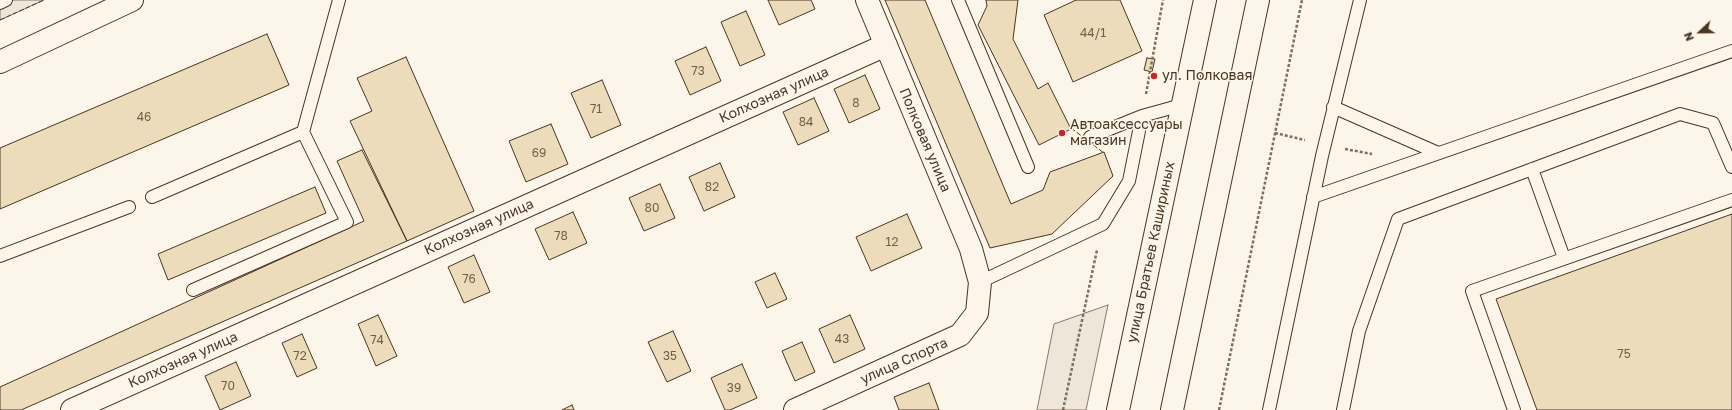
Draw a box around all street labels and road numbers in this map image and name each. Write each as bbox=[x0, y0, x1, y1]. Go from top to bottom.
street label: Колхозная улица bbox=[717, 63, 831, 127]
street label: Полковая улица bbox=[895, 85, 955, 195]
street label: улица Братьев Кашириных bbox=[1124, 160, 1178, 344]
street label: Колхозная улица bbox=[422, 195, 536, 259]
street label: Колхозная улица bbox=[126, 328, 240, 392]
street label: улица Спорта bbox=[858, 334, 950, 388]

